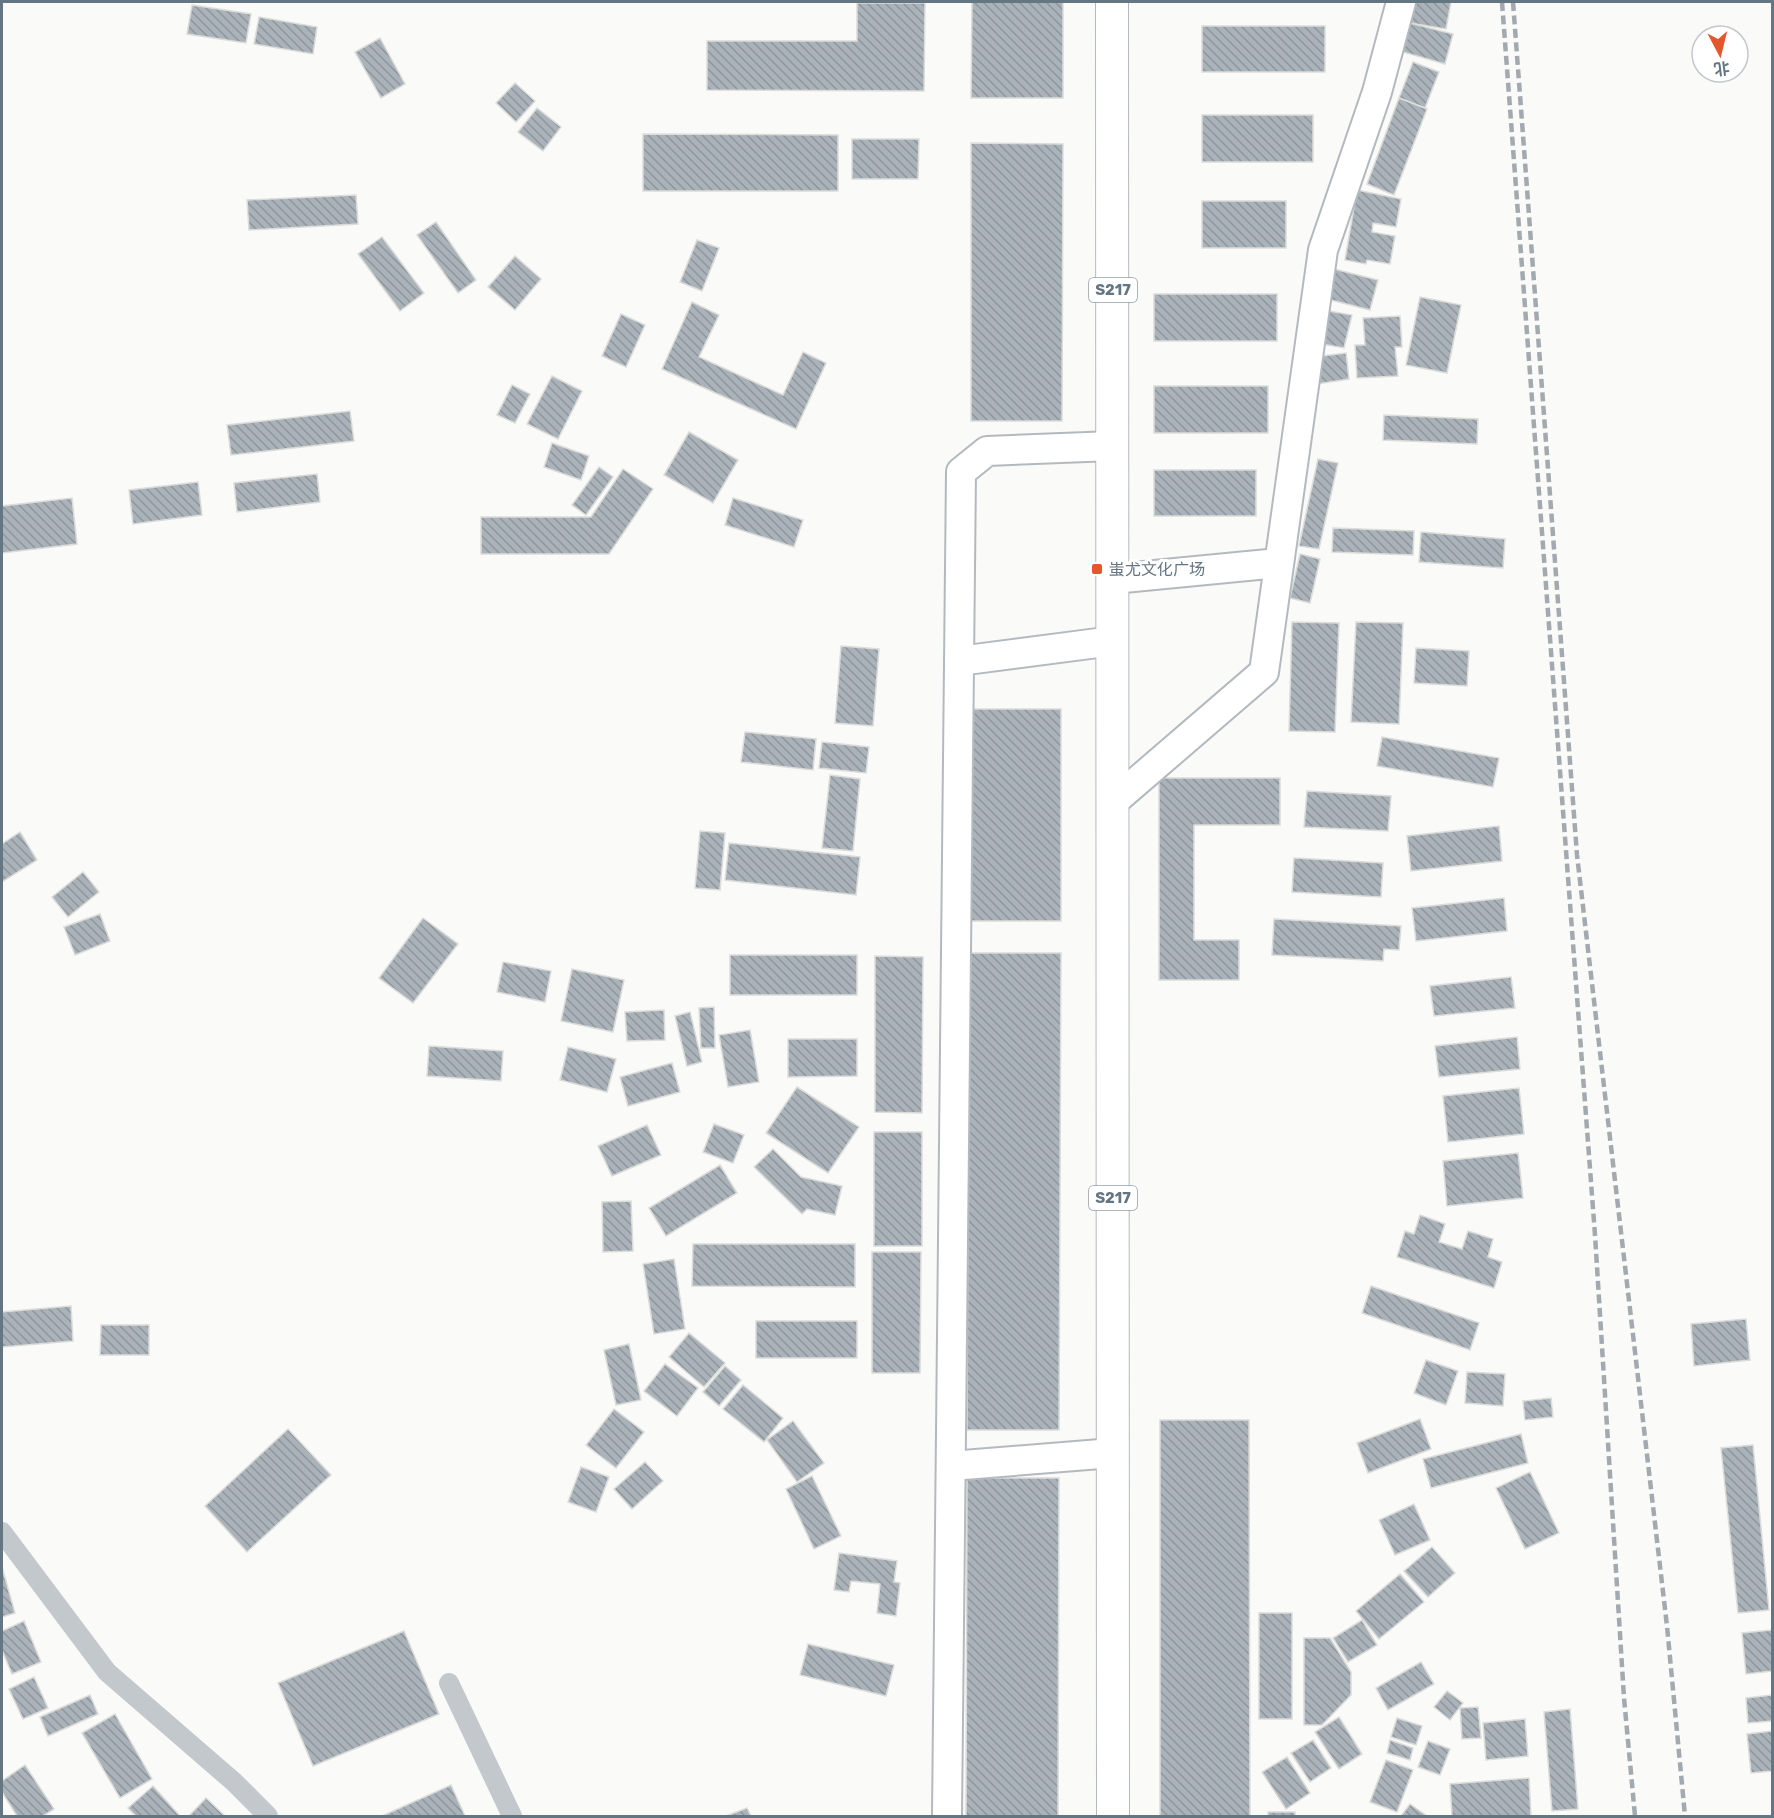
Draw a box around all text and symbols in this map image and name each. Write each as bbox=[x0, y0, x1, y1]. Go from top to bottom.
north arrow bbox=[1690, 24, 1750, 84]
text: 北 bbox=[1713, 58, 1731, 79]
road number: S217 bbox=[1089, 278, 1137, 302]
place label: 蚩尤文化广场 bbox=[1109, 560, 1205, 579]
marker: 蚩尤文化广场 bbox=[1090, 562, 1104, 576]
road number: S217 bbox=[1089, 1186, 1137, 1210]

